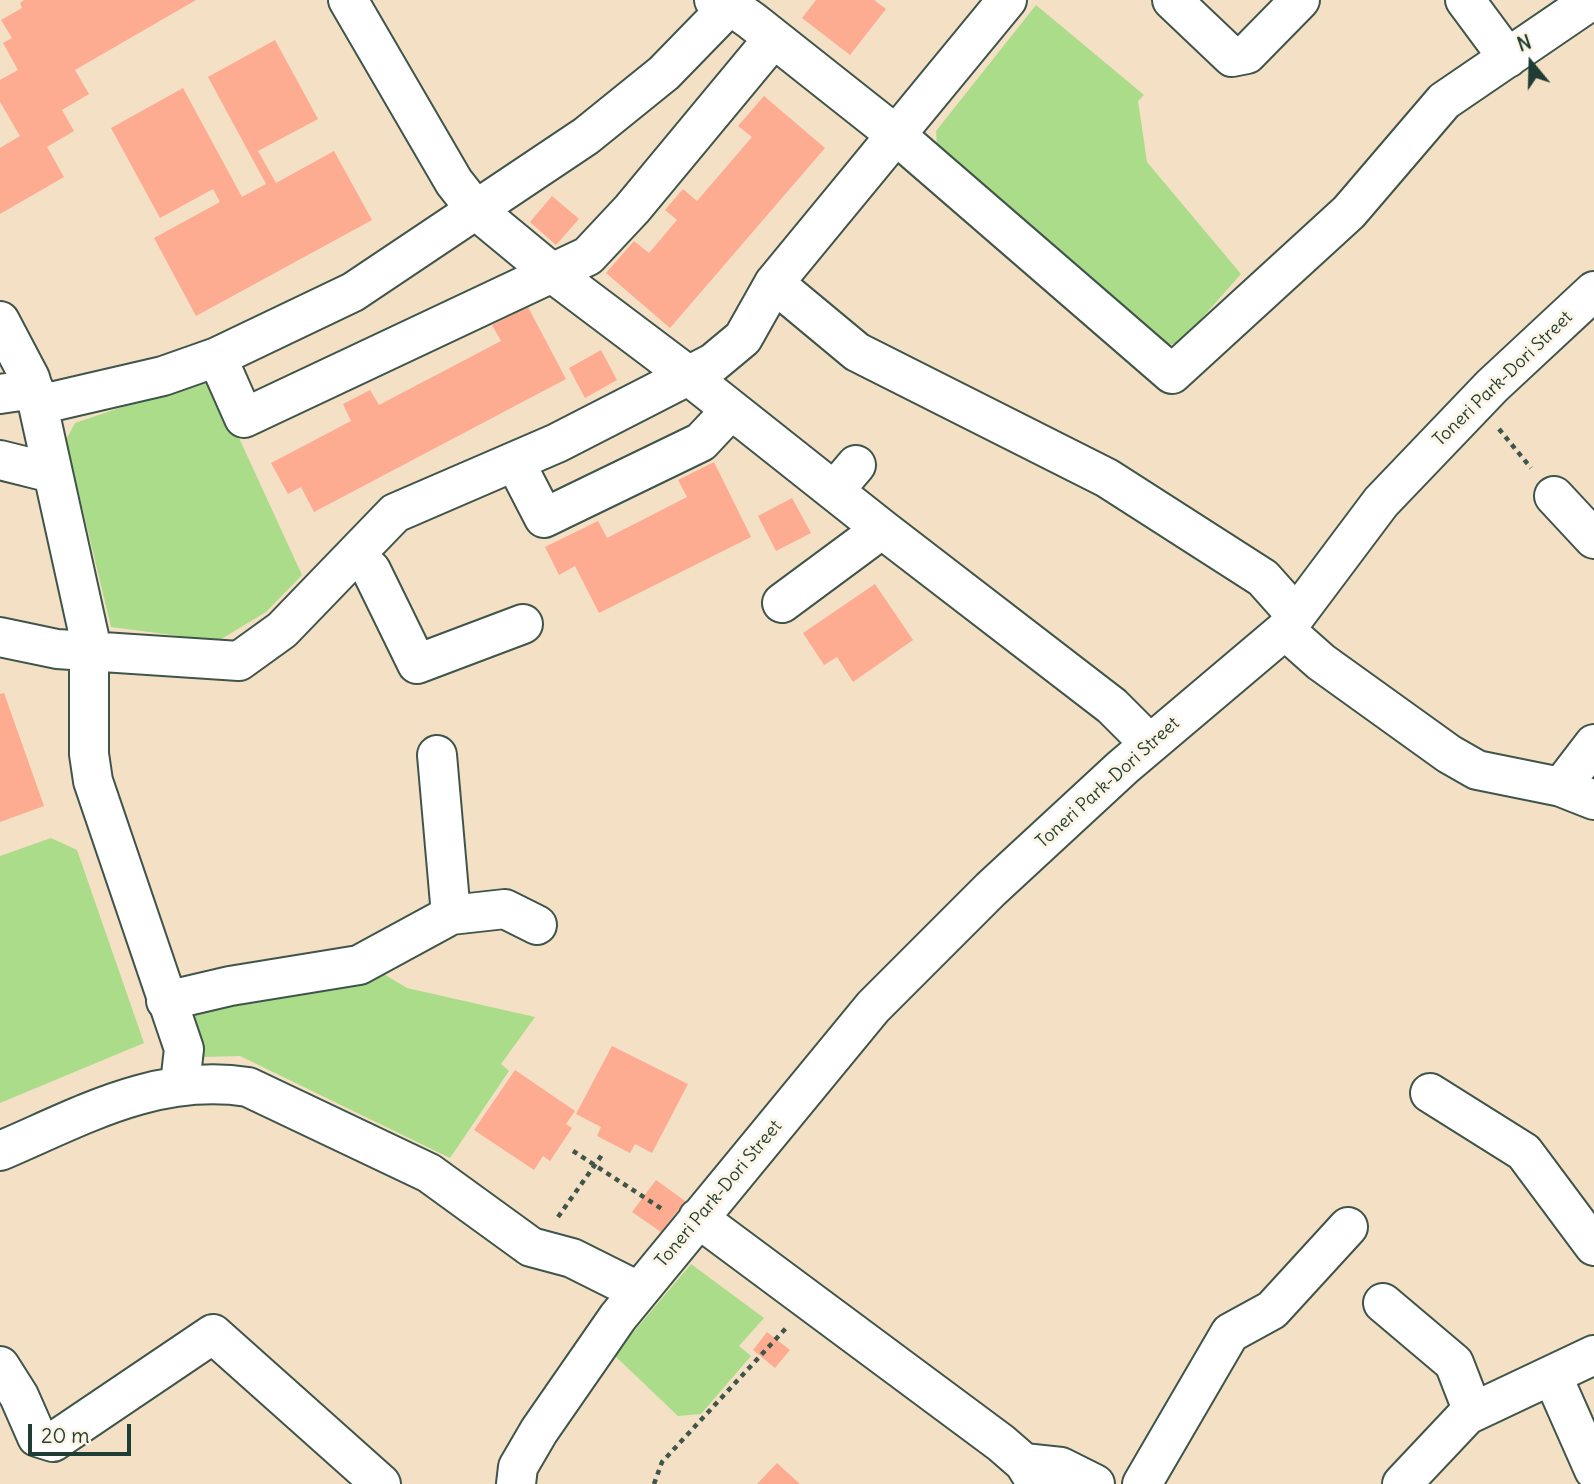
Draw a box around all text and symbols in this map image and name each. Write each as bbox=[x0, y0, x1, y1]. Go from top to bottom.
north arrow bbox=[1496, 28, 1566, 98]
text: N bbox=[1514, 30, 1534, 57]
street label: Toneri Park-Dori Street bbox=[1429, 307, 1577, 451]
street label: Toneri Park-Dori Street bbox=[1032, 713, 1184, 853]
street label: Toneri Park-Dori Street bbox=[651, 1116, 787, 1272]
scale bar bbox=[32, 1410, 135, 1454]
text: 20 m bbox=[41, 1422, 90, 1449]

